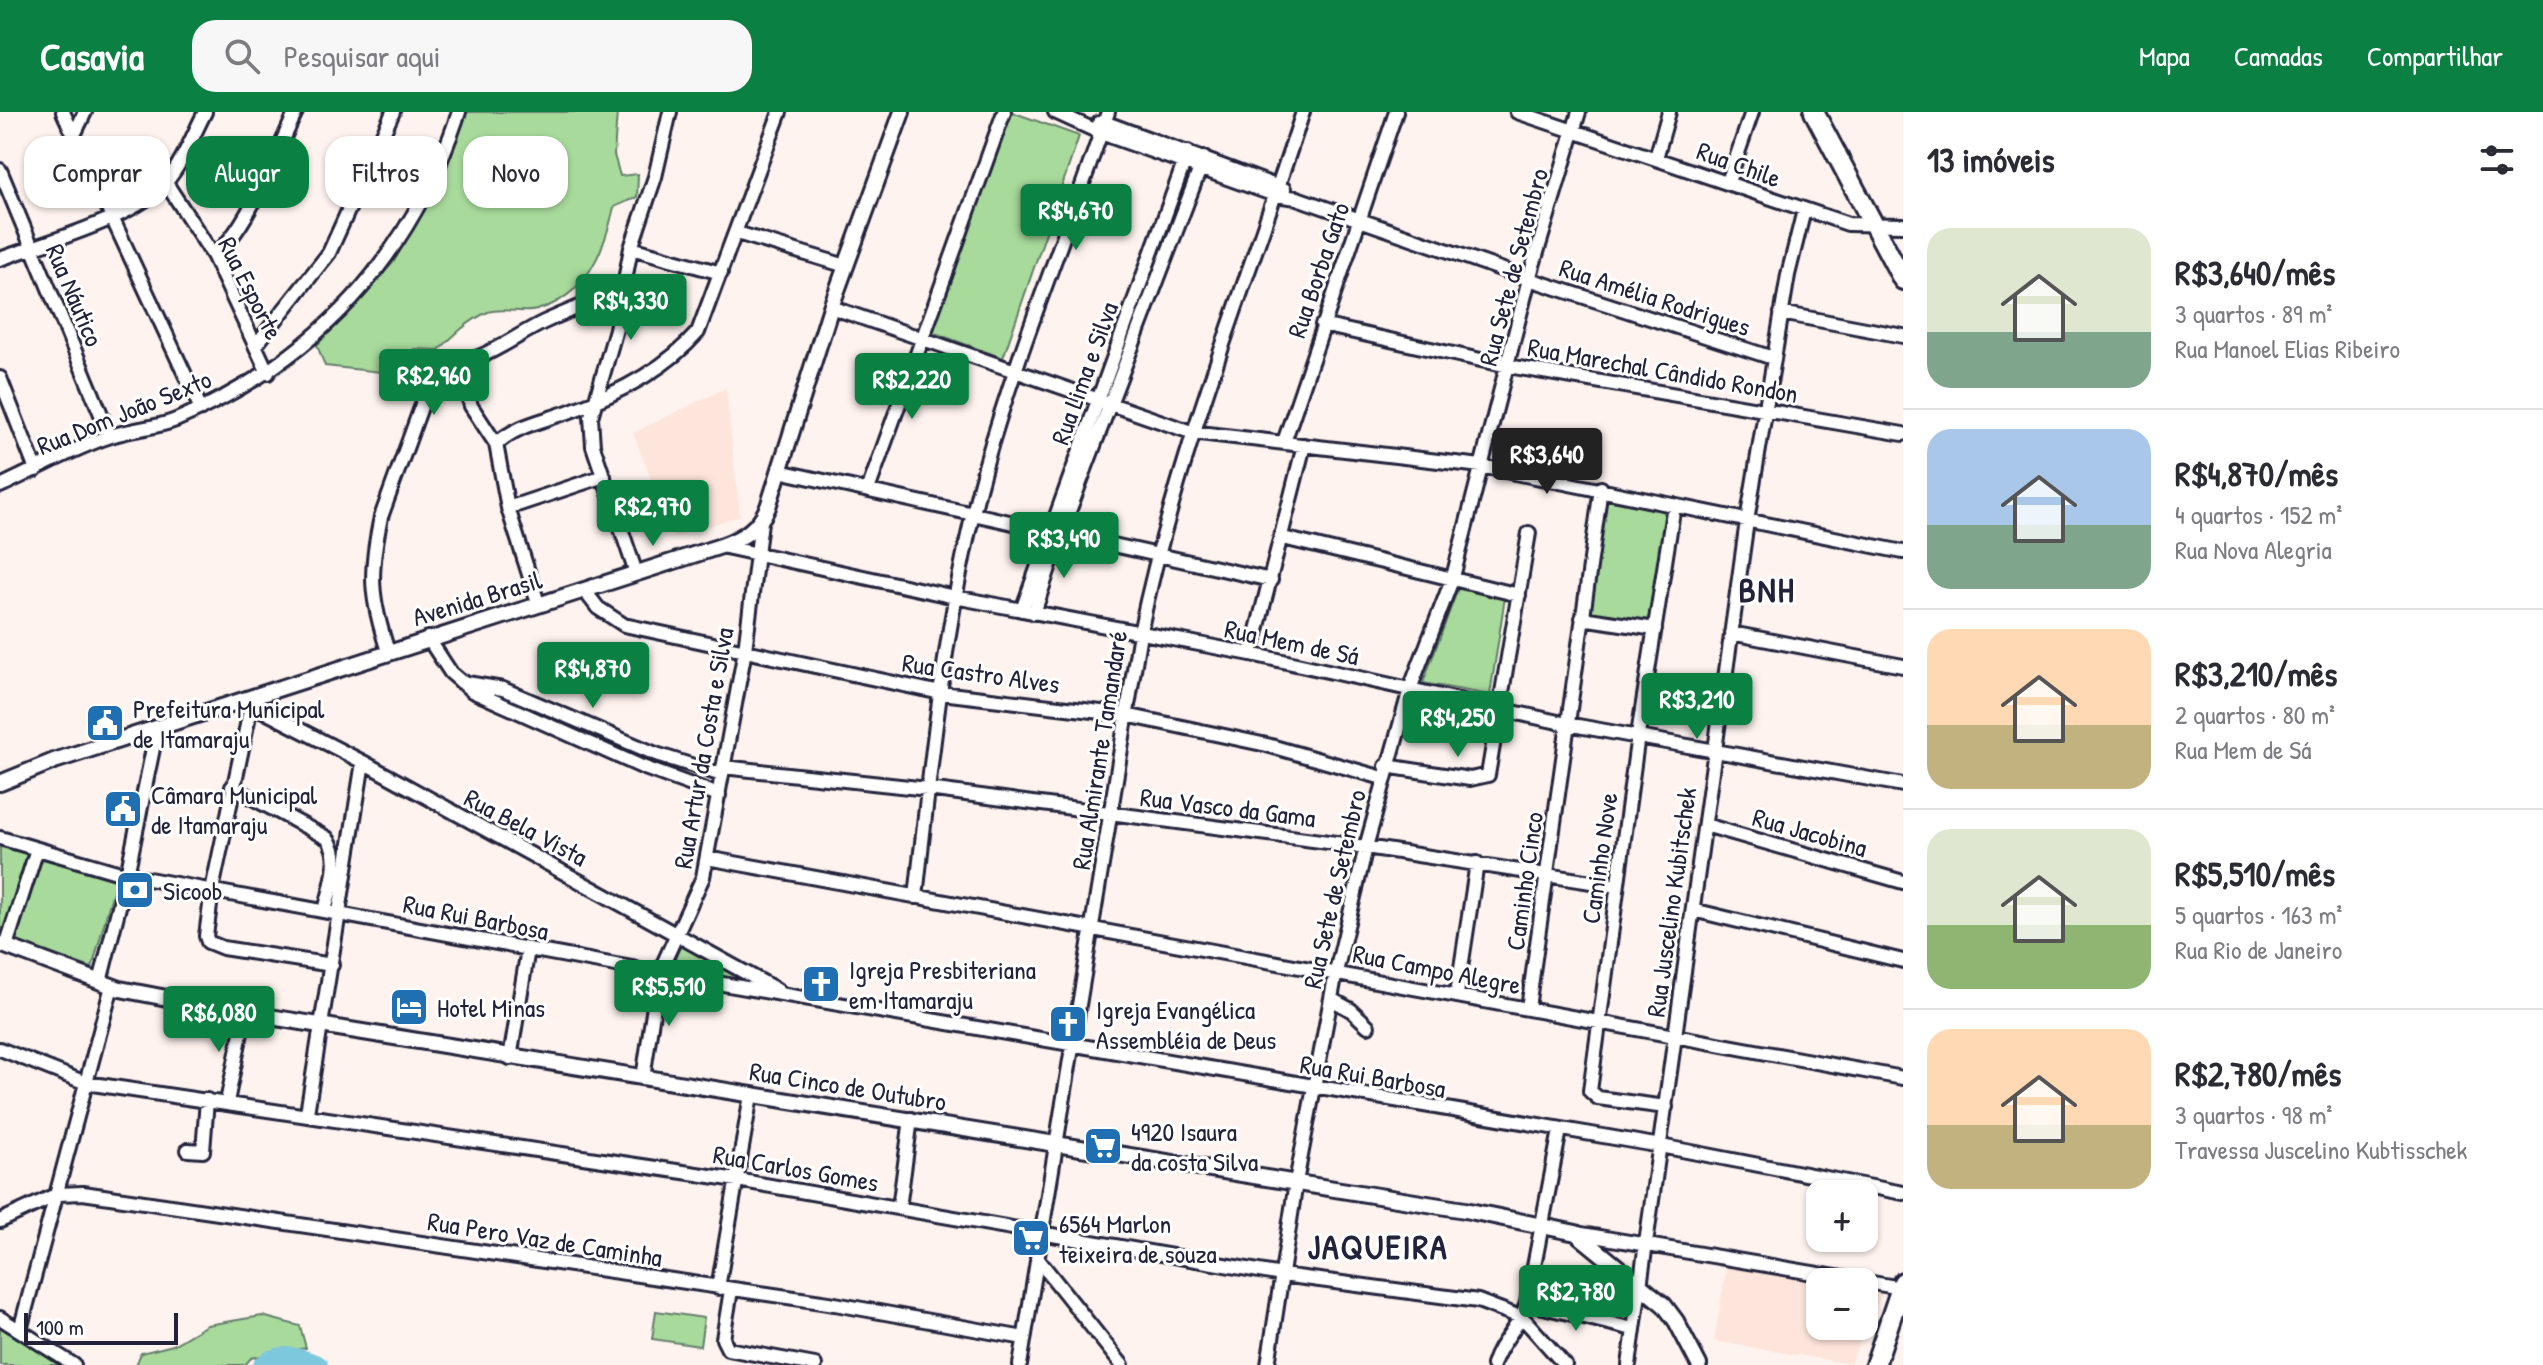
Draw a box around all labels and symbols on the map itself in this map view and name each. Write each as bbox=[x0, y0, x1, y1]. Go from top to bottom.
street label: Rua Chile bbox=[1692, 133, 1786, 195]
street label: Rua Sete de Setembro bbox=[1470, 164, 1556, 370]
pin: R$4,670 bbox=[1002, 184, 1150, 252]
street label: Rua Borba Gato bbox=[1278, 198, 1358, 342]
street label: Rua Esporte bbox=[210, 231, 292, 345]
street label: Rua Náutico bbox=[38, 238, 112, 352]
street label: Rua Amélia Rodrigues bbox=[1555, 250, 1755, 344]
pin: R$4,330 bbox=[557, 274, 705, 342]
street label: Rua Lima e Silva bbox=[1042, 297, 1126, 449]
street label: Rua Marechal Cândido Rondon bbox=[1525, 329, 1801, 411]
pin: R$2,960 bbox=[360, 349, 508, 417]
pin: R$2,220 bbox=[838, 353, 986, 421]
street label: Rua Dom João Sexto bbox=[32, 361, 216, 463]
pin: R$3,640 bbox=[1473, 428, 1621, 496]
pin: R$2,970 bbox=[579, 480, 727, 548]
pin: R$3,490 bbox=[990, 512, 1138, 580]
street label: Avenida Brasil bbox=[408, 562, 546, 634]
district label: BNH bbox=[1738, 567, 1796, 613]
street label: Rua Mem de Sá bbox=[1222, 611, 1362, 673]
street label: Rua Artur da Costa e Silva bbox=[665, 625, 741, 871]
street label: Rua Almirante Tamandaré bbox=[1063, 628, 1135, 872]
pin: R$4,870 bbox=[519, 642, 667, 710]
street label: Rua Castro Alves bbox=[900, 645, 1062, 701]
pin: R$3,210 bbox=[1623, 673, 1771, 741]
place label: Prefeitura Municipal de Itamaraju bbox=[133, 691, 325, 756]
pin: R$4,250 bbox=[1384, 691, 1532, 759]
public building icon: Prefeitura Municipal de Itamaraju bbox=[84, 702, 126, 744]
place label: Câmara Municipal de Itamaraju bbox=[151, 777, 317, 842]
street label: Rua Vasco da Gama bbox=[1138, 779, 1318, 835]
street label: Rua Bela Vista bbox=[458, 780, 594, 874]
street label: Rua Juscelino Kubitschek bbox=[1638, 785, 1704, 1019]
street label: Rua Sete de Setembro bbox=[1294, 786, 1374, 992]
public building icon: Câmara Municipal de Itamaraju bbox=[102, 788, 144, 830]
street label: Caminho Nove bbox=[1572, 790, 1626, 926]
street label: Rua Jacobina bbox=[1749, 799, 1871, 865]
street label: Caminho Cinco bbox=[1497, 810, 1551, 952]
bank icon: Sicoob bbox=[114, 869, 156, 911]
place label: Sicoob bbox=[163, 873, 223, 908]
street label: Rua Rui Barbosa bbox=[400, 886, 552, 948]
street label: Rua Campo Alegre bbox=[1350, 936, 1524, 1002]
place label: Igreja Presbiteriana em Itamaraju bbox=[849, 952, 1036, 1017]
pin: R$5,510 bbox=[595, 960, 743, 1028]
church icon: Igreja Presbiteriana em Itamaraju bbox=[800, 963, 842, 1005]
pin: R$6,080 bbox=[145, 986, 293, 1054]
hotel icon: Hotel Minas bbox=[388, 986, 430, 1028]
place label: Hotel Minas bbox=[437, 990, 545, 1025]
place label: Igreja Evangélica Assembléia de Deus bbox=[1096, 992, 1276, 1057]
church icon: Igreja Evangélica Assembléia de Deus bbox=[1047, 1003, 1089, 1045]
street label: Rua Rui Barbosa bbox=[1297, 1046, 1449, 1106]
street label: Rua Cinco de Outubro bbox=[747, 1053, 949, 1119]
place label: 4920 Isaura da costa Silva bbox=[1131, 1114, 1258, 1179]
supermarket icon: 4920 Isaura da costa Silva bbox=[1082, 1125, 1124, 1167]
street label: Rua Carlos Gomes bbox=[711, 1136, 881, 1200]
street label: Rua Pero Vaz de Caminha bbox=[425, 1203, 665, 1275]
place label: 6564 Marlon teixeira de souza bbox=[1059, 1206, 1217, 1271]
supermarket icon: 6564 Marlon teixeira de souza bbox=[1010, 1217, 1052, 1259]
district label: JAQUEIRA bbox=[1307, 1224, 1449, 1270]
pin: R$2,780 bbox=[1502, 1265, 1650, 1333]
scale bar bbox=[24, 1309, 178, 1345]

